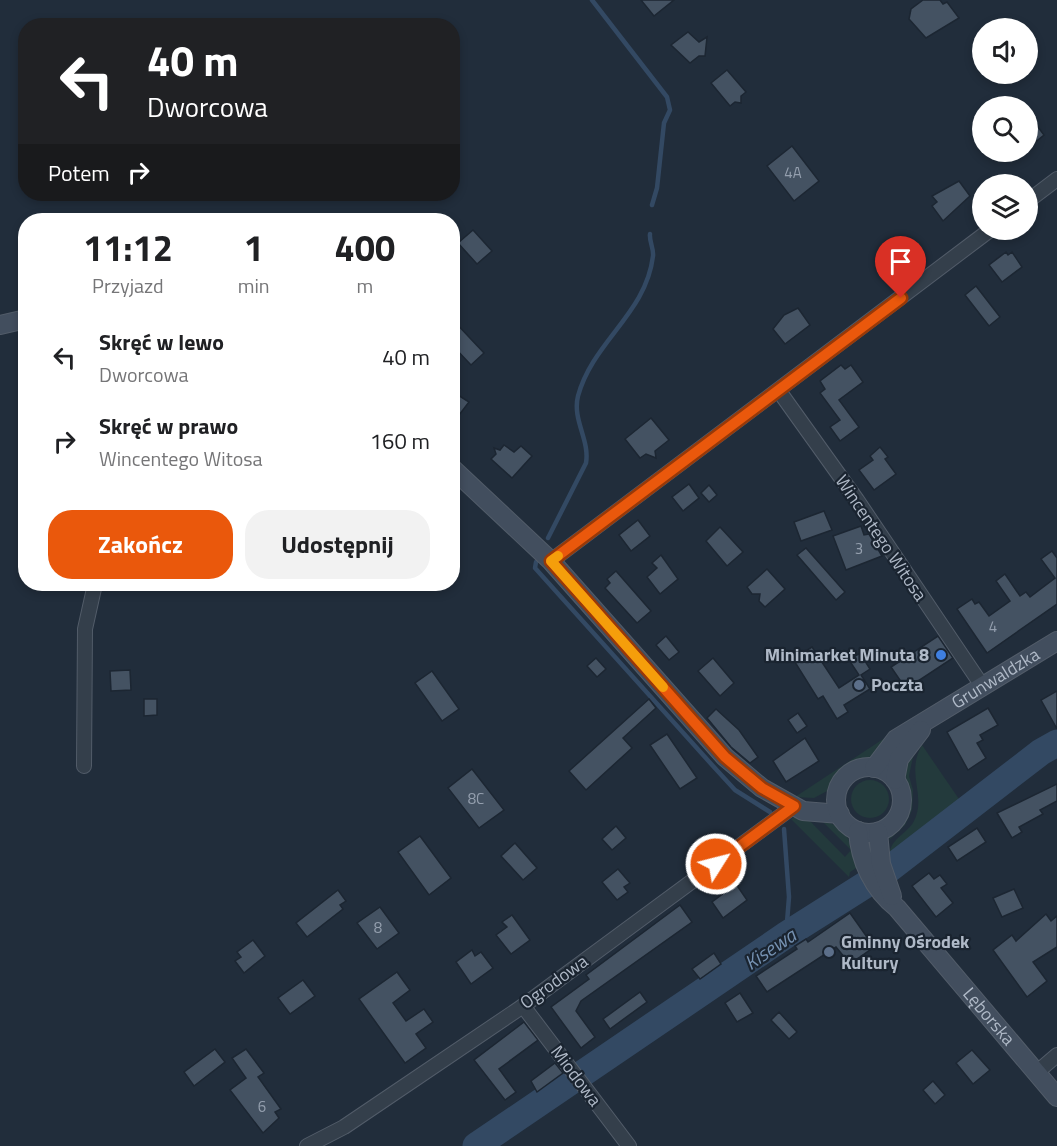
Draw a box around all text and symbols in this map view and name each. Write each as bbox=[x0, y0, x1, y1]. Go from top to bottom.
map controls bbox=[972, 18, 1038, 240]
button: sound bbox=[972, 18, 1038, 84]
text: 40 m bbox=[147, 28, 239, 92]
icon: left bbox=[48, 42, 126, 120]
text: Dworcowa bbox=[147, 86, 268, 127]
button: search bbox=[972, 96, 1038, 162]
text: Potem bbox=[48, 156, 110, 190]
icon: right bbox=[122, 156, 155, 189]
house number: 4A bbox=[784, 161, 802, 184]
button: layers bbox=[972, 174, 1038, 240]
text: 11:12 bbox=[83, 220, 173, 275]
text: 1 bbox=[244, 220, 264, 275]
text: 400 bbox=[335, 220, 395, 275]
pin bbox=[875, 236, 926, 298]
icon: arrive bbox=[884, 245, 917, 278]
text: Przyjazd bbox=[92, 270, 164, 301]
text: min bbox=[238, 270, 270, 301]
text: m bbox=[356, 270, 373, 301]
text: Skręć w lewo bbox=[99, 325, 224, 359]
text: 40 m bbox=[382, 340, 430, 374]
icon: left bbox=[48, 341, 81, 374]
text: Dworcowa bbox=[99, 359, 189, 390]
text: Skręć w prawo bbox=[99, 409, 238, 443]
text: 160 m bbox=[370, 424, 430, 458]
icon: right bbox=[48, 425, 81, 458]
text: Wincentego Witosa bbox=[99, 443, 263, 474]
street label: Wincentego Witosa bbox=[829, 469, 934, 606]
button: Zakończ bbox=[48, 510, 233, 579]
button: Udostępnij bbox=[245, 510, 430, 579]
house number: 3 bbox=[855, 537, 863, 560]
house number: 4 bbox=[989, 615, 997, 638]
place label: Minimarket Minuta 8 bbox=[765, 641, 929, 668]
street label: Grunwaldzka bbox=[946, 641, 1044, 715]
marker: Minimarket Minuta 8 bbox=[934, 648, 948, 662]
place label: Poczta bbox=[871, 671, 923, 698]
marker: Poczta bbox=[852, 678, 866, 692]
house number: 8C bbox=[468, 787, 484, 810]
position arrow bbox=[684, 832, 748, 896]
house number: 8 bbox=[374, 916, 382, 939]
water label: Kisewa bbox=[738, 919, 803, 977]
place label: Gminny Ośrodek Kultury bbox=[841, 928, 970, 976]
marker: Gminny Ośrodek Kultury bbox=[822, 945, 836, 959]
street label: Ogrodowa bbox=[514, 948, 593, 1016]
street label: Lęborska bbox=[957, 981, 1022, 1051]
street label: Miodowa bbox=[545, 1040, 608, 1112]
house number: 6 bbox=[258, 1095, 266, 1118]

